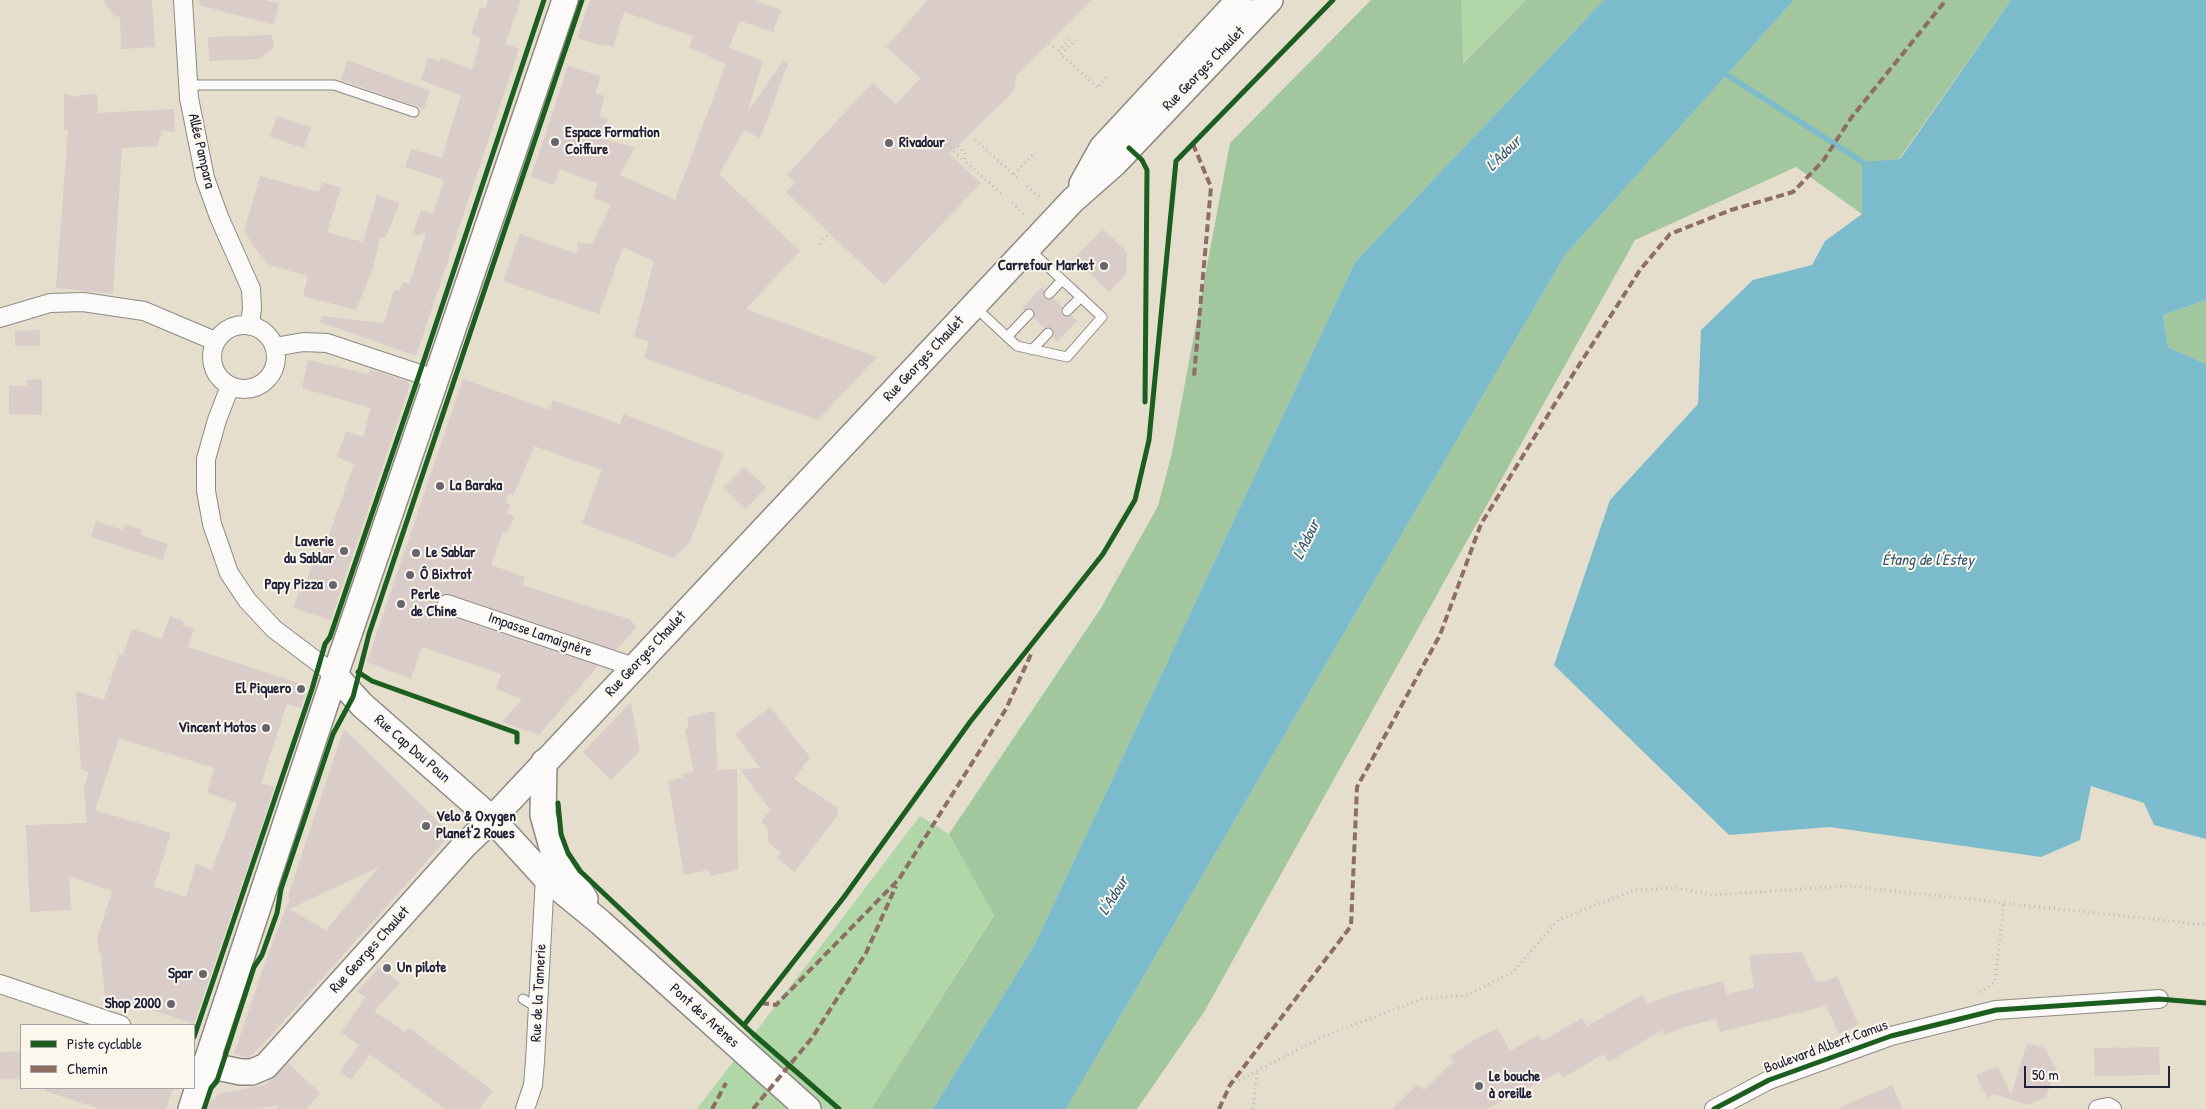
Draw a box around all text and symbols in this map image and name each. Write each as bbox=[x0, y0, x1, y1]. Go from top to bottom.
street label: Rue Georges Chaulet bbox=[1159, 23, 1249, 115]
street label: Allée Pampara bbox=[184, 112, 218, 190]
place label: Espace Formation Coiffure bbox=[565, 124, 660, 159]
water label: L'Adour bbox=[1482, 132, 1526, 176]
place label: Rivadour bbox=[899, 134, 945, 152]
marker: Espace Formation Coiffure bbox=[549, 136, 561, 148]
marker: Rivadour bbox=[883, 137, 895, 149]
place label: Carrefour Market bbox=[998, 257, 1094, 275]
marker: Carrefour Market bbox=[1098, 260, 1110, 272]
street label: Rue Georges Chaulet bbox=[880, 312, 968, 406]
place label: La Baraka bbox=[450, 477, 502, 495]
marker: La Baraka bbox=[434, 480, 446, 492]
water label: L'Adour bbox=[1289, 517, 1325, 563]
place label: Laverie du Sablar bbox=[284, 533, 334, 568]
place label: Le Sablar bbox=[426, 544, 476, 562]
marker: Laverie du Sablar bbox=[338, 545, 350, 557]
marker: Le Sablar bbox=[410, 547, 422, 559]
water label: Étang de l'Estey bbox=[1882, 551, 1974, 571]
place label: Ô Bixtrot bbox=[420, 566, 472, 584]
marker: Ô Bixtrot bbox=[404, 569, 416, 581]
place label: Papy Pizza bbox=[264, 576, 323, 594]
marker: Papy Pizza bbox=[327, 579, 339, 591]
place label: Perle de Chine bbox=[411, 586, 457, 621]
marker: Perle de Chine bbox=[395, 598, 407, 610]
street label: Rue Georges Chaulet bbox=[602, 607, 690, 701]
street label: Impasse Lamaignère bbox=[486, 609, 594, 661]
place label: El Piquero bbox=[236, 680, 291, 698]
marker: El Piquero bbox=[295, 683, 307, 695]
street label: Rue Cap Dou Poun bbox=[370, 711, 454, 787]
place label: Vincent Motos bbox=[178, 719, 256, 737]
marker: Vincent Motos bbox=[260, 722, 272, 734]
place label: Velo & Oxygen Planet'2 Roues bbox=[436, 808, 516, 843]
marker: Velo & Oxygen Planet'2 Roues bbox=[420, 820, 432, 832]
water label: L'Adour bbox=[1095, 873, 1133, 919]
street label: Rue Georges Chaulet bbox=[326, 903, 414, 997]
street label: Rue de la Tannerie bbox=[527, 943, 551, 1043]
place label: Un pilote bbox=[397, 959, 446, 977]
marker: Un pilote bbox=[381, 962, 393, 974]
place label: Spar bbox=[168, 965, 193, 983]
marker: Spar bbox=[197, 968, 209, 980]
street label: Pont des Arènes bbox=[666, 980, 742, 1052]
place label: Shop 2000 bbox=[105, 995, 161, 1013]
marker: Shop 2000 bbox=[165, 998, 177, 1010]
street label: Boulevard Albert Camus bbox=[1762, 1016, 1890, 1078]
legend bbox=[20, 1024, 195, 1089]
text: Piste cyclable bbox=[67, 1033, 142, 1054]
scale bar bbox=[2026, 1056, 2172, 1088]
text: Chemin bbox=[67, 1058, 108, 1079]
text: 50 m bbox=[2032, 1064, 2059, 1085]
place label: Le bouche à oreille bbox=[1489, 1068, 1540, 1103]
marker: Le bouche à oreille bbox=[1473, 1080, 1485, 1092]

